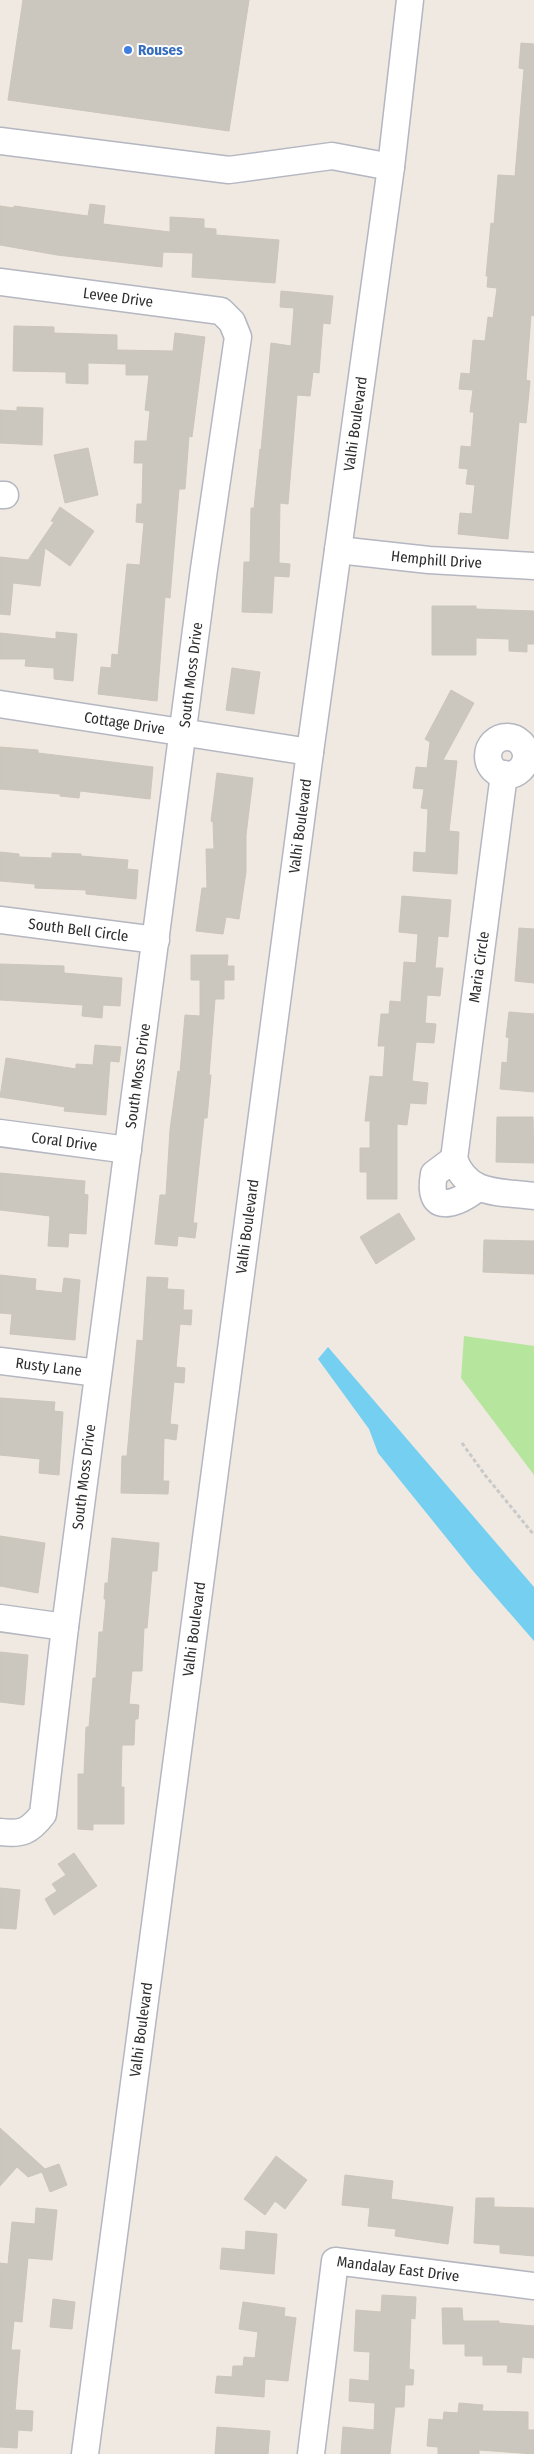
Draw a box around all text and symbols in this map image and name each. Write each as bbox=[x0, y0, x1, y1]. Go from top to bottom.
place label: Rouses bbox=[138, 41, 183, 59]
marker: Rouses bbox=[122, 44, 134, 56]
street label: Levee Drive bbox=[82, 284, 154, 311]
street label: Valhi Boulevard bbox=[340, 375, 371, 472]
street label: Hemphill Drive bbox=[390, 547, 482, 572]
street label: South Moss Drive bbox=[176, 621, 206, 729]
street label: Cottage Drive bbox=[83, 708, 166, 738]
street label: Valhi Boulevard bbox=[285, 778, 315, 875]
street label: South Bell Circle bbox=[27, 915, 129, 945]
street label: Maria Circle bbox=[465, 930, 493, 1004]
street label: South Moss Drive bbox=[122, 1022, 154, 1130]
street label: Coral Drive bbox=[30, 1128, 99, 1155]
street label: Valhi Boulevard bbox=[232, 1178, 262, 1275]
street label: Rusty Lane bbox=[14, 1354, 83, 1380]
street label: South Moss Drive bbox=[69, 1423, 99, 1531]
street label: Valhi Boulevard bbox=[179, 1581, 209, 1678]
street label: Valhi Boulevard bbox=[126, 1981, 156, 2078]
street label: Mandalay East Drive bbox=[336, 2252, 460, 2286]

